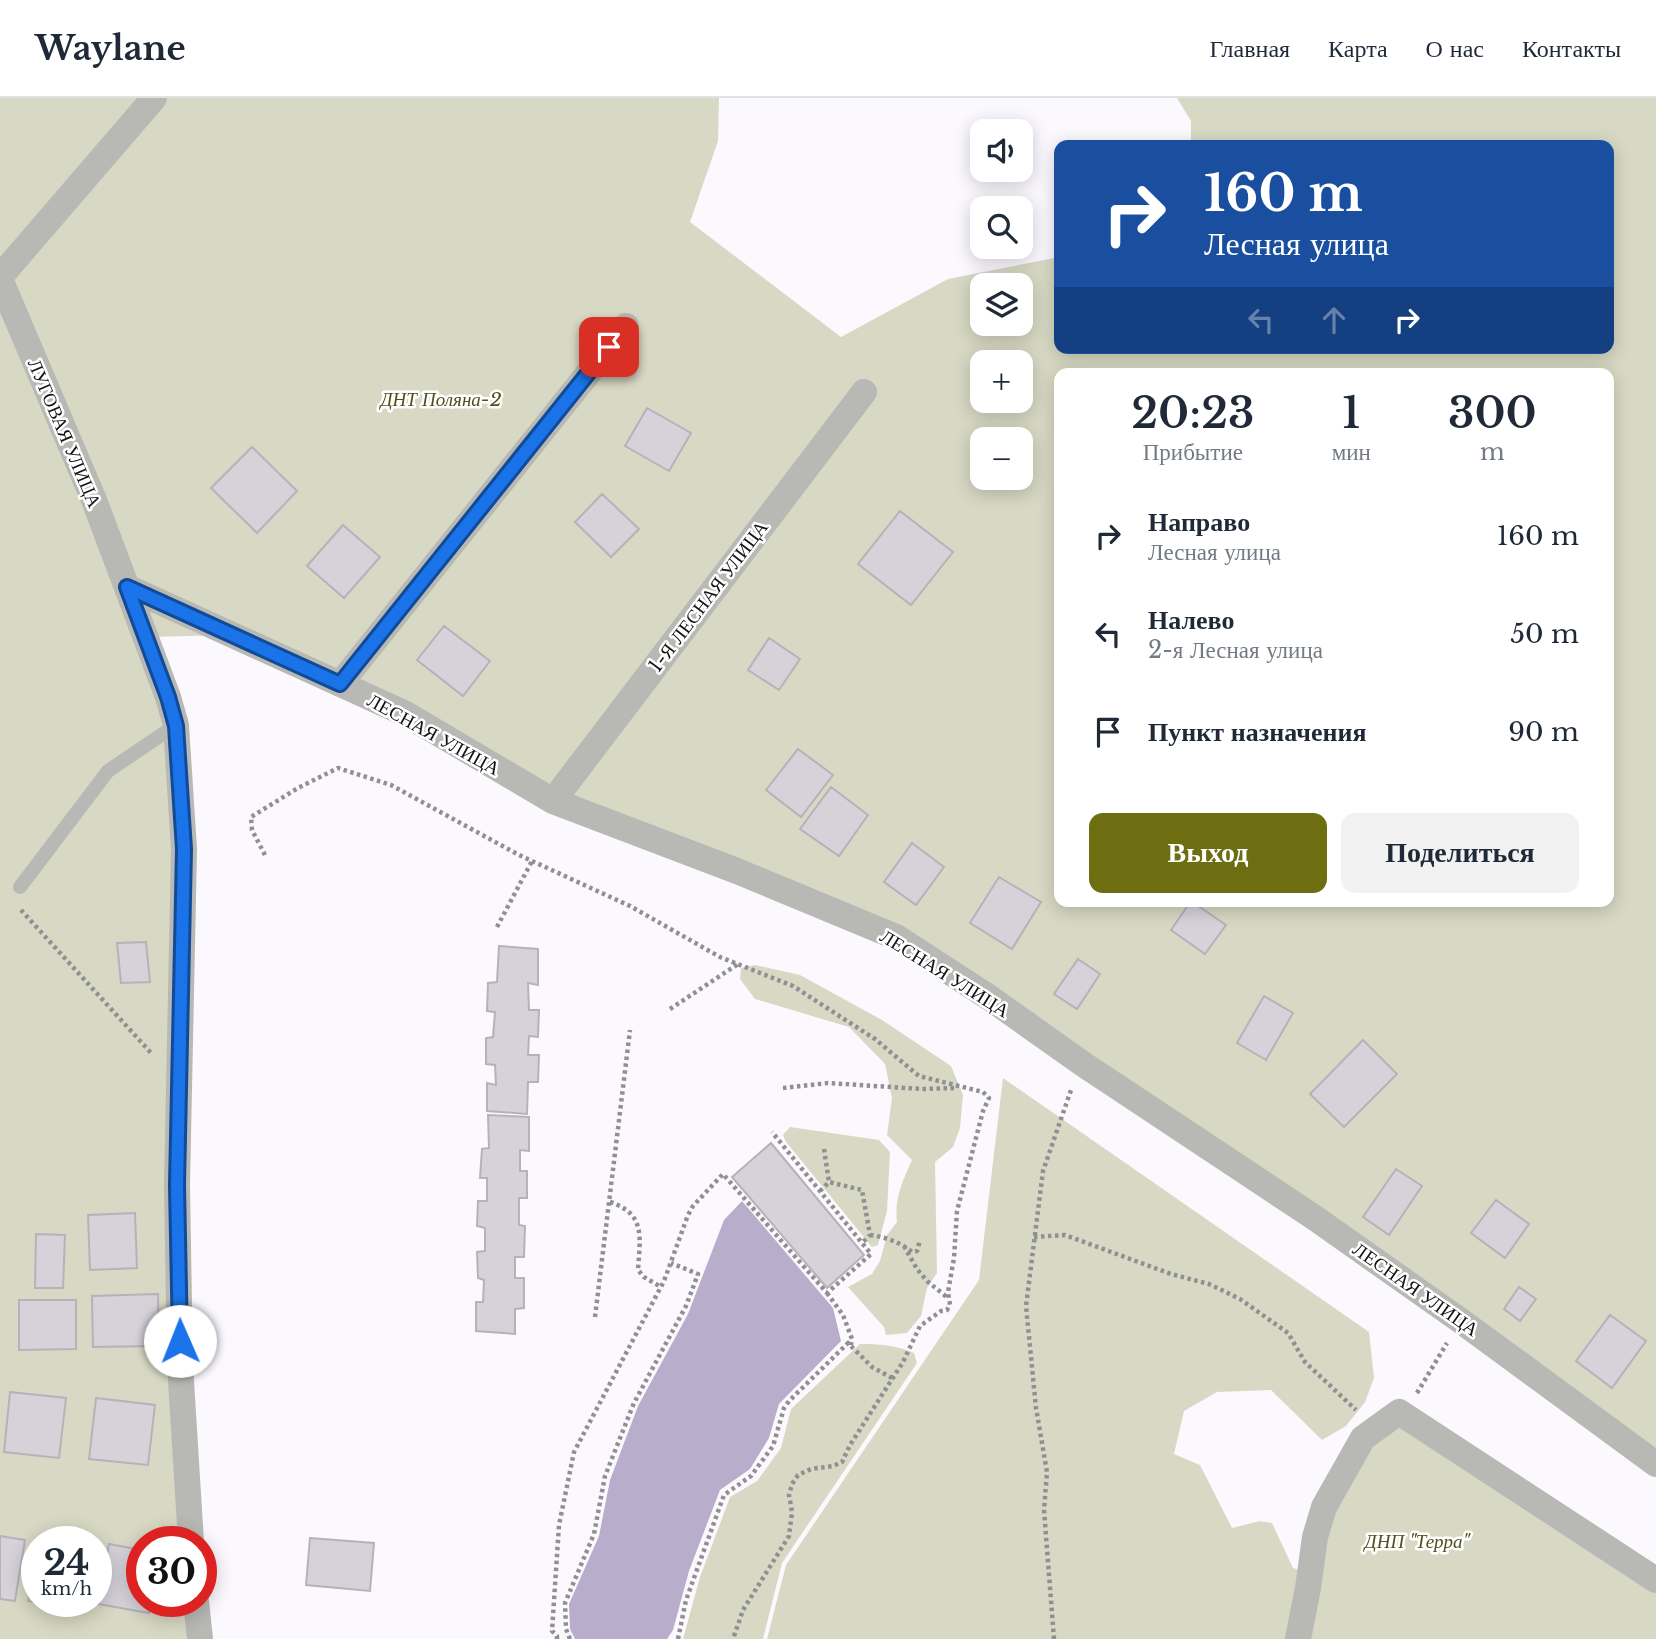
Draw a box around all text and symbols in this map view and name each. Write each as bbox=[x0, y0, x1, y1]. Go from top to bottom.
text: Waylane bbox=[35, 28, 186, 69]
text: Главная bbox=[1210, 34, 1290, 63]
text: Карта bbox=[1328, 34, 1388, 63]
text: О нас bbox=[1426, 34, 1484, 63]
text: Контакты bbox=[1522, 34, 1621, 63]
map controls bbox=[970, 119, 1033, 490]
button: sound bbox=[970, 119, 1033, 182]
text: 160 m bbox=[1204, 163, 1363, 224]
icon: right bbox=[1089, 168, 1180, 259]
button: search bbox=[970, 196, 1033, 259]
text: Лесная улица bbox=[1204, 224, 1389, 264]
button: layers bbox=[970, 273, 1033, 336]
icon: left bbox=[1242, 301, 1280, 339]
icon: ahead bbox=[1315, 301, 1353, 339]
icon: right bbox=[1388, 301, 1426, 339]
pin bbox=[579, 317, 639, 377]
icon: arrive bbox=[590, 328, 628, 366]
button: + bbox=[970, 350, 1033, 413]
street label: ЛУГОВАЯ УЛИЦА bbox=[23, 355, 106, 511]
text: 20:23 bbox=[1131, 387, 1254, 439]
text: 1 bbox=[1342, 387, 1360, 439]
text: 300 bbox=[1448, 387, 1537, 439]
park label: ДНТ Поляна-2 bbox=[378, 388, 502, 411]
button: − bbox=[970, 427, 1033, 490]
text: Прибытие bbox=[1143, 438, 1243, 466]
text: мин bbox=[1332, 438, 1371, 466]
text: m bbox=[1480, 438, 1505, 466]
text: Направо bbox=[1148, 506, 1250, 538]
street label: 1-Я ЛЕСНАЯ УЛИЦА bbox=[644, 516, 773, 676]
icon: right bbox=[1089, 517, 1127, 555]
text: 160 m bbox=[1497, 520, 1579, 552]
text: Лесная улица bbox=[1148, 538, 1281, 566]
text: Налево bbox=[1148, 604, 1234, 636]
icon: left bbox=[1089, 615, 1127, 653]
text: 50 m bbox=[1510, 618, 1579, 650]
text: 2-я Лесная улица bbox=[1148, 636, 1323, 664]
street label: ЛЕСНАЯ УЛИЦА bbox=[363, 688, 504, 781]
icon: arrive bbox=[1089, 713, 1127, 751]
text: Пункт назначения bbox=[1148, 716, 1366, 748]
text: 90 m bbox=[1508, 716, 1579, 748]
button: Выход bbox=[1089, 813, 1327, 893]
button: Поделиться bbox=[1341, 813, 1579, 893]
street label: ЛЕСНАЯ УЛИЦА bbox=[876, 924, 1014, 1023]
street label: ЛЕСНАЯ УЛИЦА bbox=[1348, 1238, 1483, 1341]
position arrow bbox=[143, 1304, 217, 1378]
speed limit sign: 30 bbox=[126, 1526, 217, 1617]
park label: ДНП "Терра" bbox=[1363, 1530, 1472, 1553]
text: 24 bbox=[43, 1541, 90, 1584]
text: km/h bbox=[41, 1578, 92, 1600]

